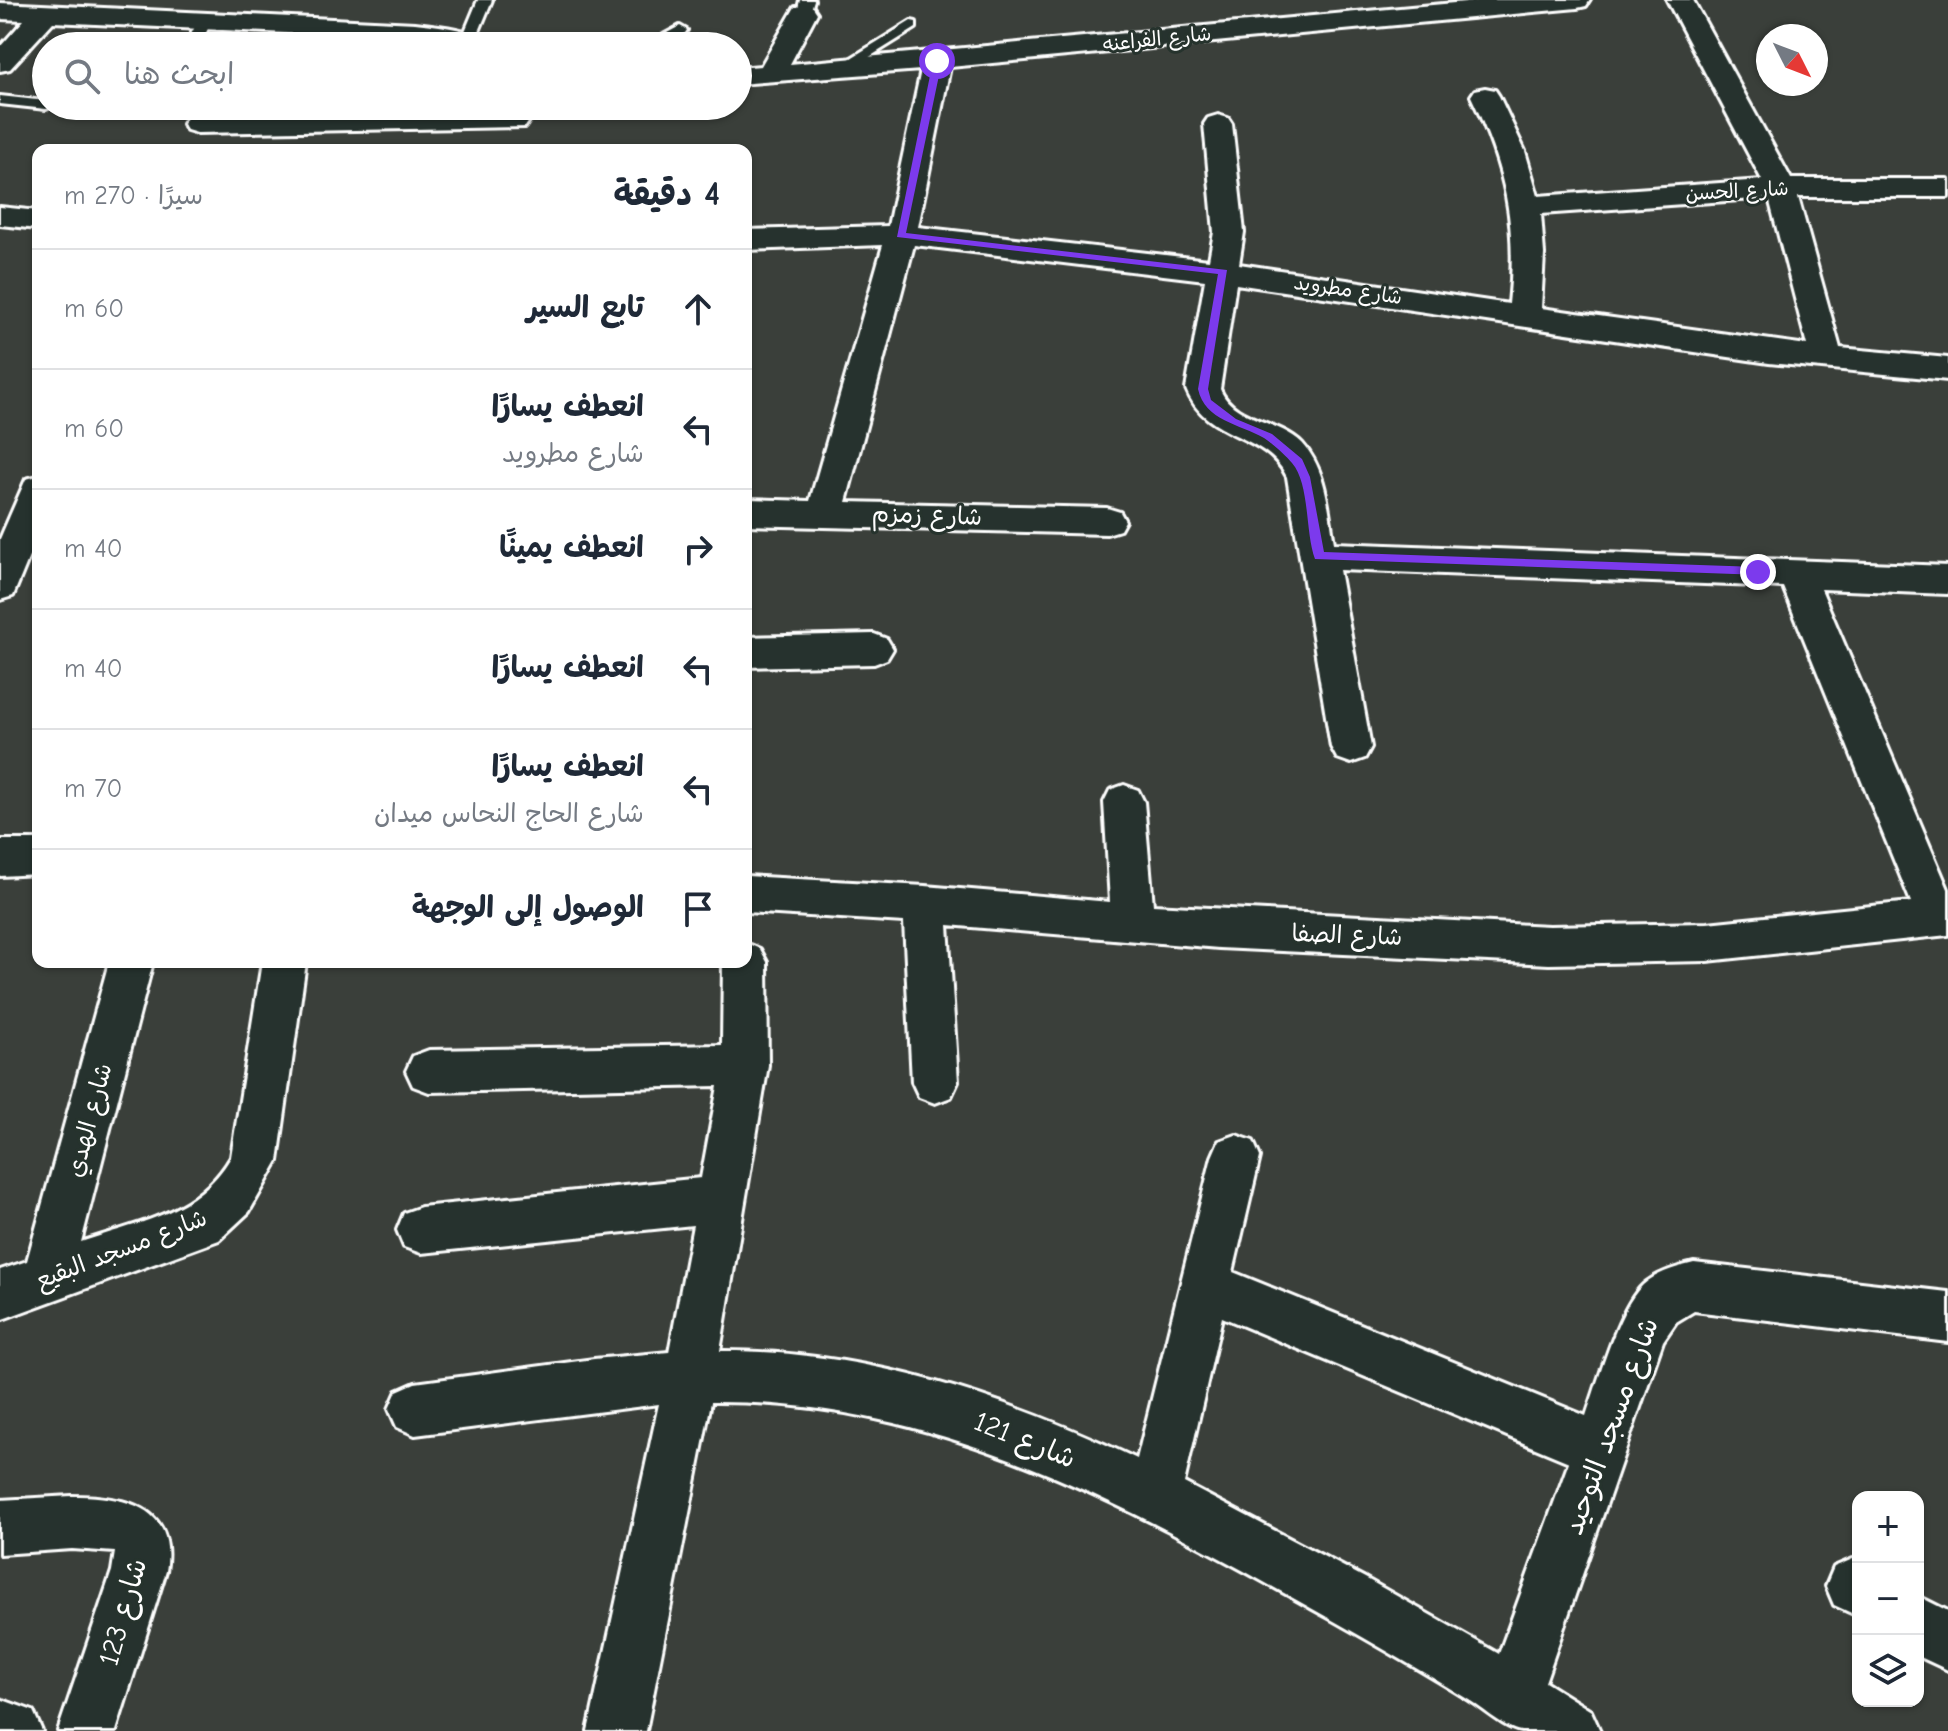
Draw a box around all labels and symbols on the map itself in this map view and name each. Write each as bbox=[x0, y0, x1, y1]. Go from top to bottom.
street label: شارع الفراعنه bbox=[1102, 22, 1213, 58]
north arrow bbox=[1756, 24, 1828, 96]
route start bbox=[919, 43, 955, 79]
street label: شارع الحسن bbox=[1685, 177, 1789, 207]
street label: شارع مطرويد bbox=[1292, 271, 1404, 311]
street label: شارع زمزم bbox=[871, 499, 983, 535]
route end bbox=[1740, 554, 1776, 590]
street label: شارع الصفا bbox=[1291, 919, 1403, 954]
street label: شارع الهدي bbox=[60, 1060, 121, 1181]
street label: شارع مسجد البقيع bbox=[31, 1203, 212, 1297]
street label: شارع مسجد التوحيد bbox=[1557, 1313, 1668, 1540]
street label: شارع 121 bbox=[968, 1405, 1080, 1478]
street label: شارع 123 bbox=[92, 1555, 156, 1670]

